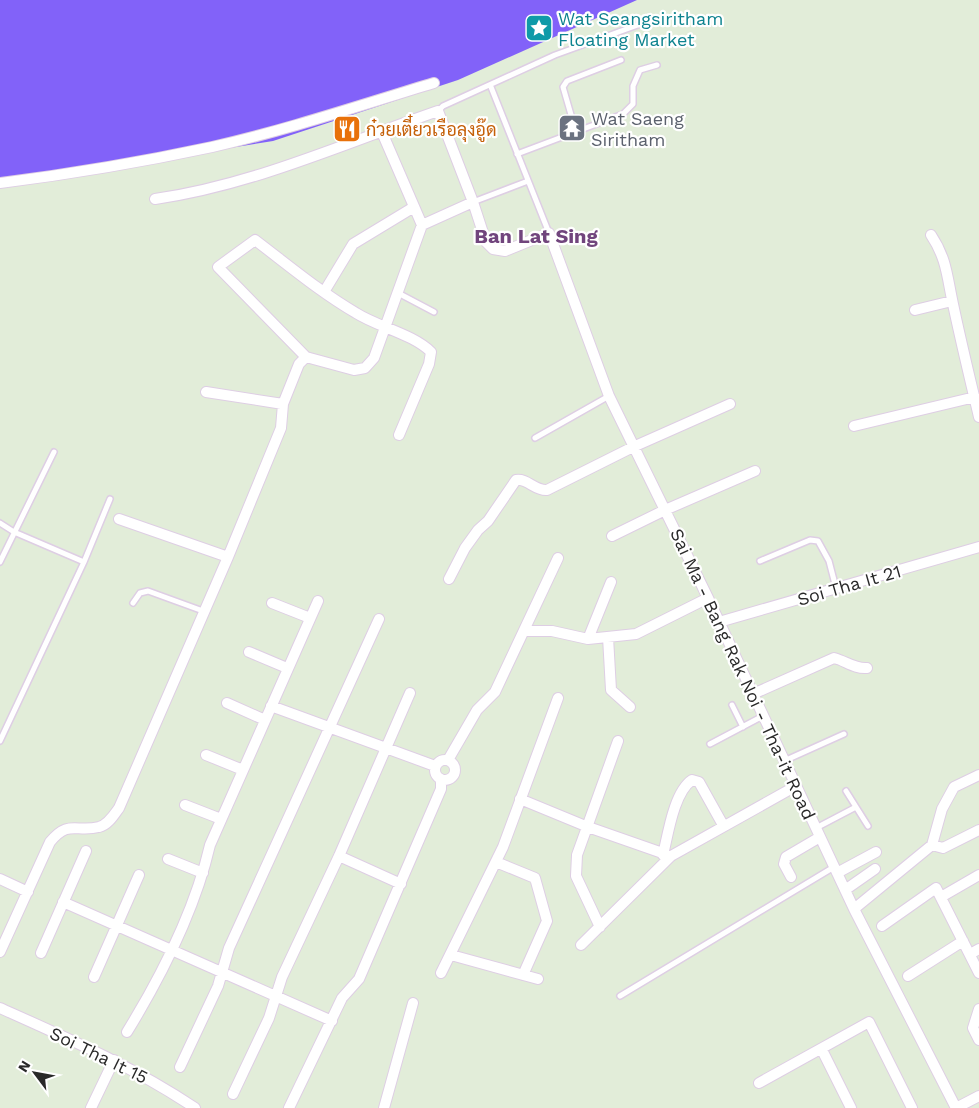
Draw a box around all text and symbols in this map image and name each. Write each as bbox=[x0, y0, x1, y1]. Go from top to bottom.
place label: Wat Seangsiritham Floating Market bbox=[558, 8, 723, 50]
place icon: Wat Seangsiritham Floating Market bbox=[524, 13, 554, 43]
place label: Wat Saeng Siritham bbox=[591, 108, 684, 150]
temple icon: Wat Saeng Siritham bbox=[557, 113, 587, 143]
restaurant icon: ก๋วยเตี๋ยวเรือลุงอู๊ด bbox=[332, 114, 362, 144]
place label: ก๋วยเตี๋ยวเรือลุงอู๊ด bbox=[366, 114, 497, 143]
district label: Ban Lat Sing bbox=[474, 224, 598, 248]
street label: Sai Ma - Bang Rak Noi - Tha-it Road bbox=[666, 525, 820, 823]
street label: Soi Tha It 21 bbox=[795, 560, 903, 610]
street label: Soi Tha It 15 bbox=[47, 1022, 151, 1088]
north arrow bbox=[10, 1048, 60, 1098]
text: N bbox=[14, 1057, 34, 1075]

